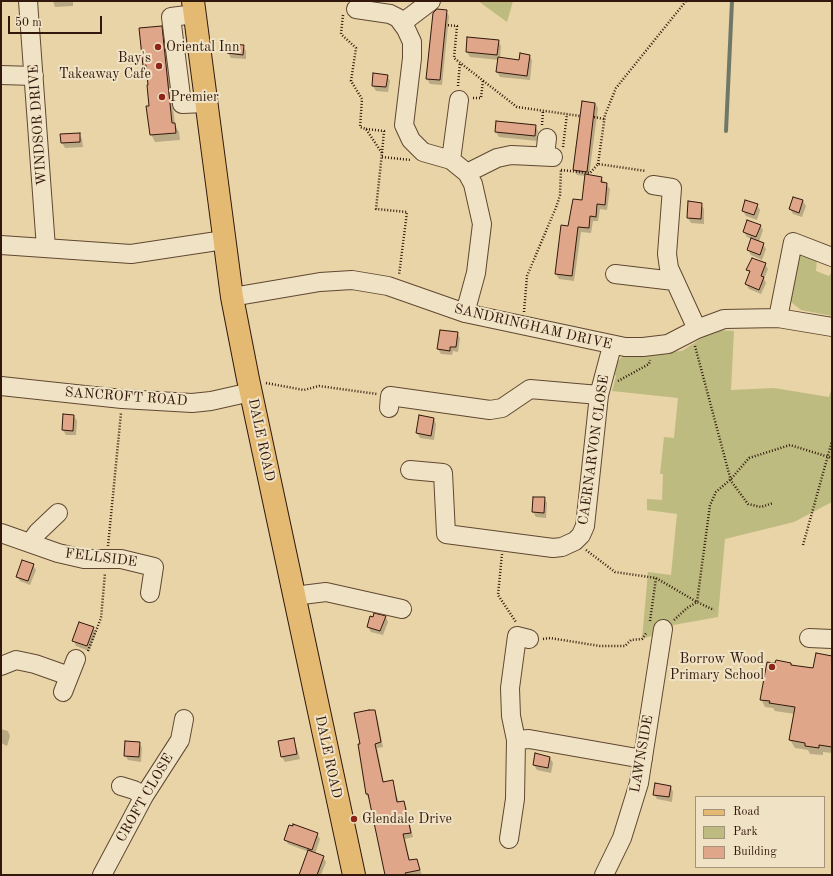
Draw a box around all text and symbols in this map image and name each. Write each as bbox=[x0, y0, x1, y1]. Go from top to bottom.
scale bar bbox=[10, 8, 104, 34]
text: 50 m bbox=[15, 17, 42, 29]
place label: Oriental Inn bbox=[166, 39, 239, 55]
marker: Oriental Inn bbox=[153, 42, 163, 52]
place label: Bay's Takeaway Cafe bbox=[59, 50, 151, 82]
marker: Bay's Takeaway Cafe bbox=[154, 61, 164, 71]
street label: WINDSOR DRIVE bbox=[25, 64, 51, 186]
place label: Premier bbox=[170, 89, 219, 105]
marker: Premier bbox=[157, 92, 167, 102]
street label: SANDRINGHAM DRIVE bbox=[452, 301, 614, 353]
street label: CAERNARVON CLOSE bbox=[575, 374, 613, 526]
street label: SANCROFT ROAD bbox=[64, 384, 188, 410]
street label: DALE ROAD bbox=[244, 397, 278, 483]
street label: FELLSIDE bbox=[64, 545, 138, 571]
place label: Borrow Wood Primary School bbox=[670, 651, 764, 684]
marker: Borrow Wood Primary School bbox=[767, 662, 777, 672]
street label: DALE ROAD bbox=[311, 714, 345, 800]
street label: LAWNSIDE bbox=[627, 714, 657, 794]
street label: CROFT CLOSE bbox=[113, 751, 177, 845]
legend bbox=[695, 796, 825, 868]
text: Road bbox=[733, 806, 760, 818]
place label: Glendale Drive bbox=[362, 811, 452, 827]
marker: Glendale Drive bbox=[349, 814, 359, 824]
text: Park bbox=[733, 826, 758, 838]
text: Building bbox=[733, 846, 777, 858]

